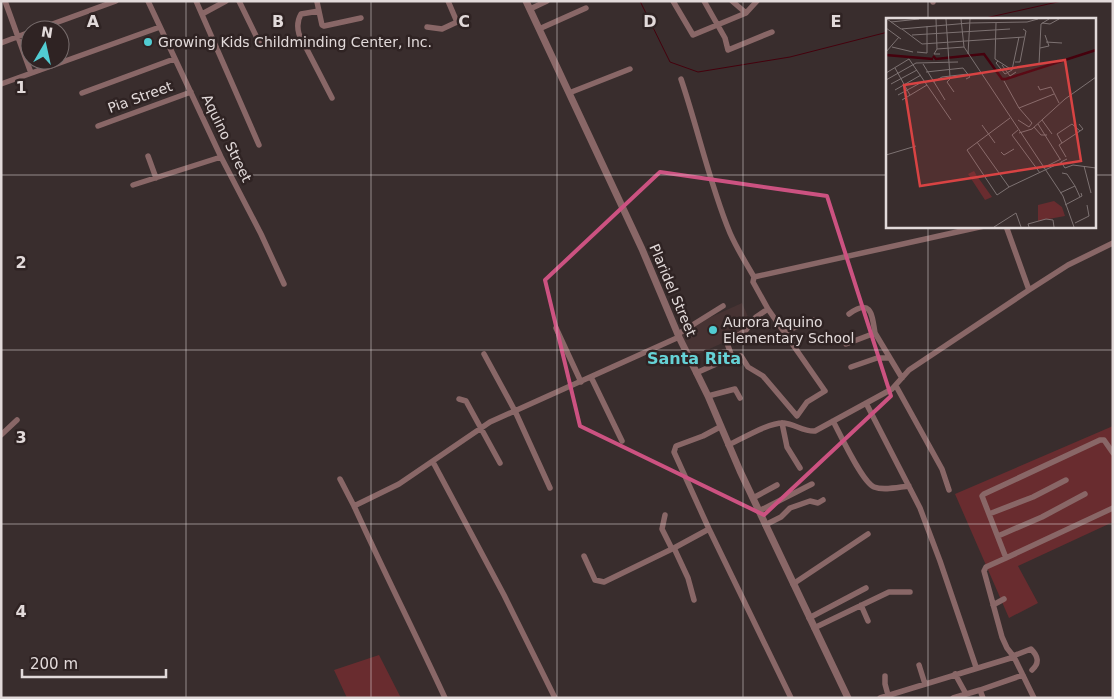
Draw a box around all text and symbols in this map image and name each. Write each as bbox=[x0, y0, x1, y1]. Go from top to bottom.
text: A bbox=[87, 12, 100, 31]
text: B bbox=[272, 12, 284, 31]
text: C bbox=[458, 12, 470, 31]
text: D bbox=[643, 12, 657, 31]
text: E bbox=[831, 12, 841, 31]
inset map bbox=[886, 18, 1096, 228]
north arrow bbox=[20, 20, 70, 70]
text: N bbox=[40, 23, 54, 41]
place label: Growing Kids Childminding Center, Inc. bbox=[158, 34, 432, 50]
marker: Growing Kids Childminding Center, Inc. bbox=[142, 36, 154, 48]
text: 1 bbox=[15, 78, 27, 97]
street label: Pia Street bbox=[106, 78, 175, 116]
street label: Aquino Street bbox=[199, 92, 255, 185]
street label: Plaridel Street bbox=[646, 241, 700, 339]
text: 2 bbox=[15, 253, 27, 272]
place label: Aurora Aquino Elementary School bbox=[723, 314, 855, 346]
marker: Aurora Aquino Elementary School bbox=[707, 324, 719, 336]
district label: Santa Rita bbox=[647, 349, 741, 368]
text: 3 bbox=[15, 428, 27, 447]
text: 4 bbox=[15, 602, 27, 621]
scale bar bbox=[22, 646, 166, 678]
text: 200 m bbox=[30, 655, 78, 673]

